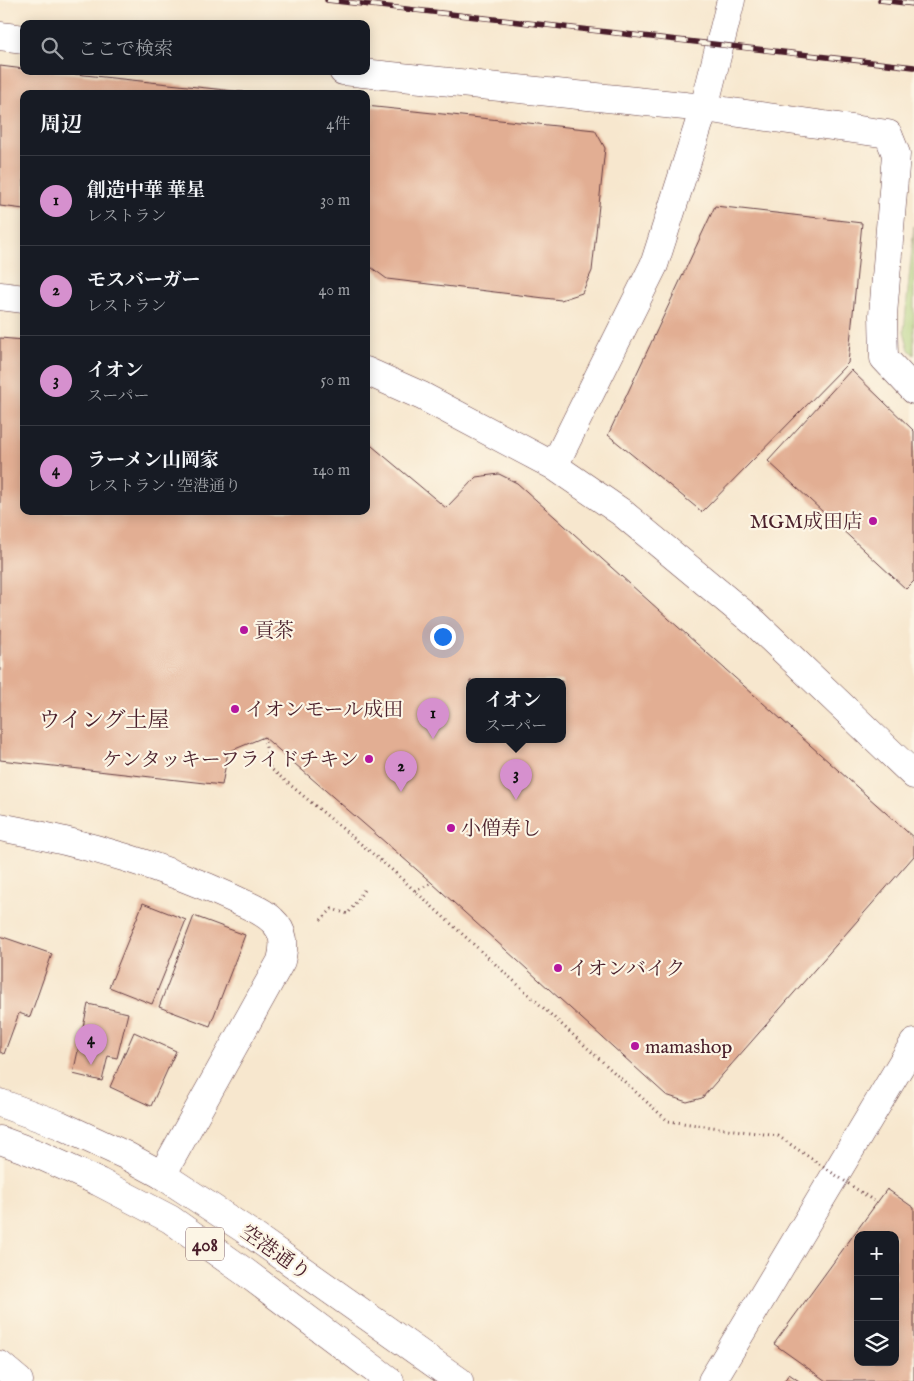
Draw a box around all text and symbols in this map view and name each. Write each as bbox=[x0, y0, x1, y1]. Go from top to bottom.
search box bbox=[20, 20, 370, 75]
icon: search bbox=[38, 34, 66, 62]
text: ここで検索 bbox=[78, 38, 173, 62]
text: 周辺 bbox=[40, 112, 82, 139]
text: 4件 bbox=[326, 115, 350, 135]
text: 創造中華 華星 bbox=[87, 179, 205, 203]
text: 1 bbox=[53, 191, 59, 211]
text: 30 m bbox=[320, 191, 350, 211]
text: レストラン bbox=[87, 207, 167, 227]
text: モスバーガー bbox=[87, 269, 201, 293]
text: 2 bbox=[52, 281, 60, 301]
text: 40 m bbox=[318, 281, 350, 301]
text: レストラン bbox=[87, 297, 167, 317]
text: イオン bbox=[87, 359, 143, 383]
text: 3 bbox=[53, 371, 59, 391]
text: 50 m bbox=[321, 371, 350, 391]
text: スーパー bbox=[87, 387, 149, 407]
text: ラーメン山岡家 bbox=[87, 449, 219, 473]
text: 4 bbox=[52, 461, 60, 481]
text: 140 m bbox=[312, 461, 350, 481]
text: レストラン · 空港通り bbox=[87, 477, 241, 497]
place label: MGM成田店 bbox=[750, 510, 863, 535]
marker: MGM成田店 bbox=[867, 515, 879, 527]
place label: 貢茶 bbox=[254, 619, 294, 644]
marker: 貢茶 bbox=[238, 624, 250, 636]
your location bbox=[430, 624, 456, 650]
popup bbox=[466, 678, 566, 743]
text: イオン bbox=[485, 689, 541, 713]
place label: イオンモール成田 bbox=[245, 698, 403, 723]
pin: 1 bbox=[417, 698, 449, 739]
marker: イオンモール成田 bbox=[229, 703, 241, 715]
district label: ウイング土屋 bbox=[39, 707, 169, 735]
text: スーパー bbox=[485, 717, 547, 737]
place label: ケンタッキーフライドチキン bbox=[103, 748, 359, 773]
pin: 2 bbox=[385, 751, 417, 792]
marker: ケンタッキーフライドチキン bbox=[363, 753, 375, 765]
pin: 3 bbox=[500, 759, 532, 800]
place label: 小僧寿し bbox=[461, 817, 541, 842]
marker: 小僧寿し bbox=[445, 822, 457, 834]
place label: イオンバイク bbox=[568, 957, 686, 982]
marker: イオンバイク bbox=[552, 962, 564, 974]
pin: 4 bbox=[75, 1024, 107, 1065]
place label: mamashop bbox=[645, 1035, 733, 1060]
marker: mamashop bbox=[629, 1040, 641, 1052]
street label: 空港通り bbox=[235, 1220, 315, 1286]
road number: 408 bbox=[186, 1228, 224, 1260]
map controls bbox=[854, 1231, 899, 1366]
button: + bbox=[854, 1231, 899, 1276]
button: − bbox=[854, 1276, 899, 1321]
button: layers bbox=[854, 1321, 899, 1366]

